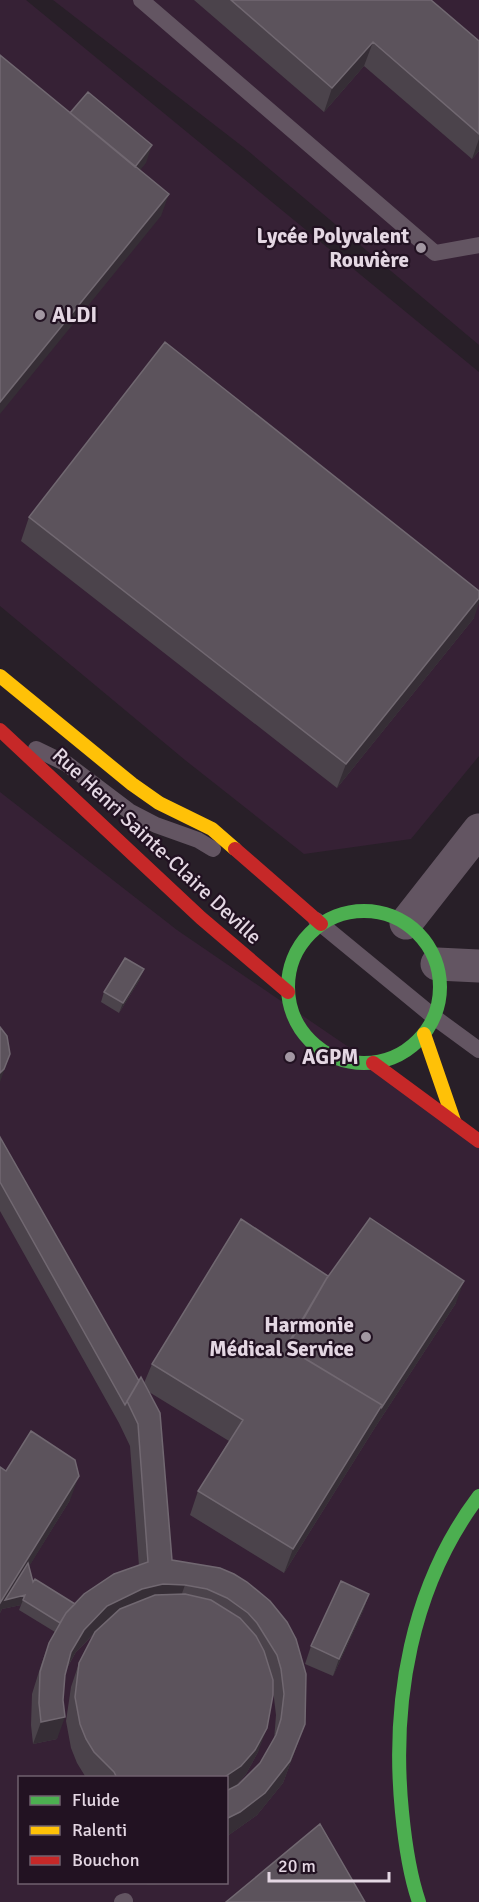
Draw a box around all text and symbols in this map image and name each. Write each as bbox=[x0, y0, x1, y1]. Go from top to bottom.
place label: Lycée Polyvalent Rouvière bbox=[257, 223, 409, 273]
marker: Lycée Polyvalent Rouvière bbox=[414, 241, 428, 255]
place label: ALDI bbox=[52, 302, 97, 328]
marker: ALDI bbox=[33, 308, 47, 322]
street label: Rue Henri Sainte-Claire Deville bbox=[47, 742, 267, 950]
place label: AGPM bbox=[302, 1044, 359, 1070]
marker: AGPM bbox=[283, 1050, 297, 1064]
place label: Harmonie Médical Service bbox=[209, 1312, 354, 1362]
marker: Harmonie Médical Service bbox=[359, 1330, 373, 1344]
legend bbox=[18, 1776, 228, 1884]
text: Fluide bbox=[72, 1789, 120, 1811]
text: Ralenti bbox=[72, 1819, 127, 1841]
scale bar bbox=[269, 1845, 389, 1883]
text: Bouchon bbox=[72, 1849, 140, 1871]
text: 20 m bbox=[278, 1855, 316, 1877]

